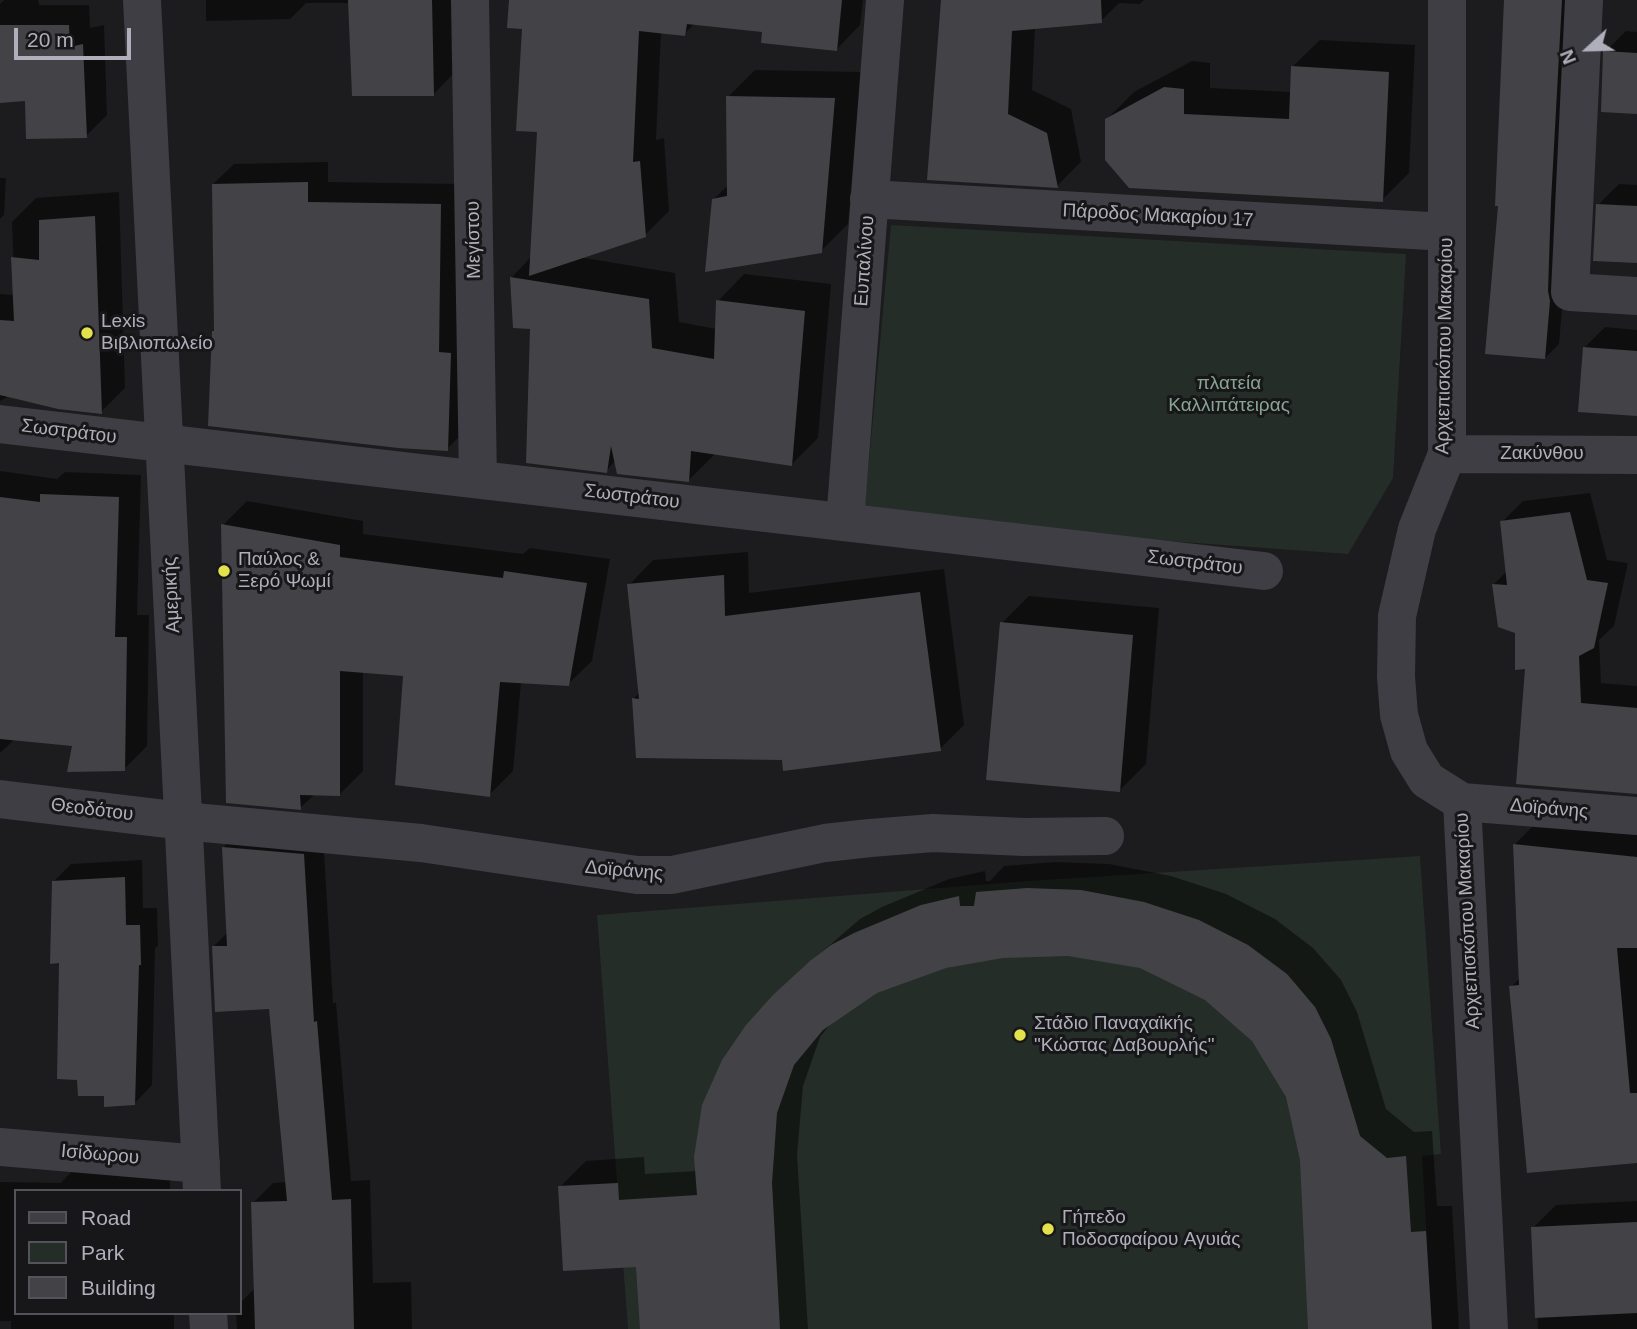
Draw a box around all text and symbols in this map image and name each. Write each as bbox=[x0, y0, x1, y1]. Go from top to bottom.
scale bar bbox=[18, 14, 135, 58]
north arrow bbox=[1553, 14, 1623, 84]
text: 20 m bbox=[27, 28, 74, 51]
text: N bbox=[1556, 47, 1580, 67]
street label: Πάροδος Μακαρίου 17 bbox=[1062, 200, 1254, 232]
street label: Μεγίστου bbox=[462, 201, 486, 279]
street label: Ευπαλίνου bbox=[850, 215, 880, 307]
street label: Αρχιεπισκόπου Μακαρίου bbox=[1432, 237, 1458, 455]
place label: Lexis Βιβλιοπωλείο bbox=[101, 311, 213, 355]
marker: Lexis Βιβλιοπωλείο bbox=[79, 325, 95, 341]
park label: πλατεία Καλλιπάτειρας bbox=[1168, 373, 1290, 417]
street label: Σωστράτου bbox=[20, 415, 118, 449]
street label: Ζακύνθου bbox=[1500, 443, 1584, 465]
street label: Σωστράτου bbox=[583, 480, 681, 514]
street label: Σωστράτου bbox=[1146, 546, 1244, 580]
place label: Παύλος & Ξερό Ψωμί bbox=[238, 549, 331, 593]
street label: Αμερικής bbox=[159, 556, 185, 634]
marker: Παύλος & Ξερό Ψωμί bbox=[216, 563, 232, 579]
street label: Θεοδότου bbox=[49, 794, 135, 826]
street label: Δοϊράνης bbox=[1509, 794, 1589, 824]
street label: Αρχιεπισκόπου Μακαρίου bbox=[1451, 812, 1485, 1030]
street label: Δοϊράνης bbox=[584, 856, 664, 886]
place label: Στάδιο Παναχαϊκής "Κώστας Δαβουρλής" bbox=[1034, 1013, 1214, 1057]
marker: Στάδιο Παναχαϊκής "Κώστας Δαβουρλής" bbox=[1012, 1027, 1028, 1043]
street label: Ισίδωρου bbox=[60, 1140, 140, 1170]
legend bbox=[14, 1189, 242, 1315]
text: Road bbox=[81, 1206, 131, 1229]
place label: Γήπεδο Ποδοσφαίρου Αγυιάς bbox=[1062, 1207, 1240, 1251]
marker: Γήπεδο Ποδοσφαίρου Αγυιάς bbox=[1040, 1221, 1056, 1237]
text: Park bbox=[81, 1241, 124, 1264]
text: Building bbox=[81, 1276, 156, 1299]

